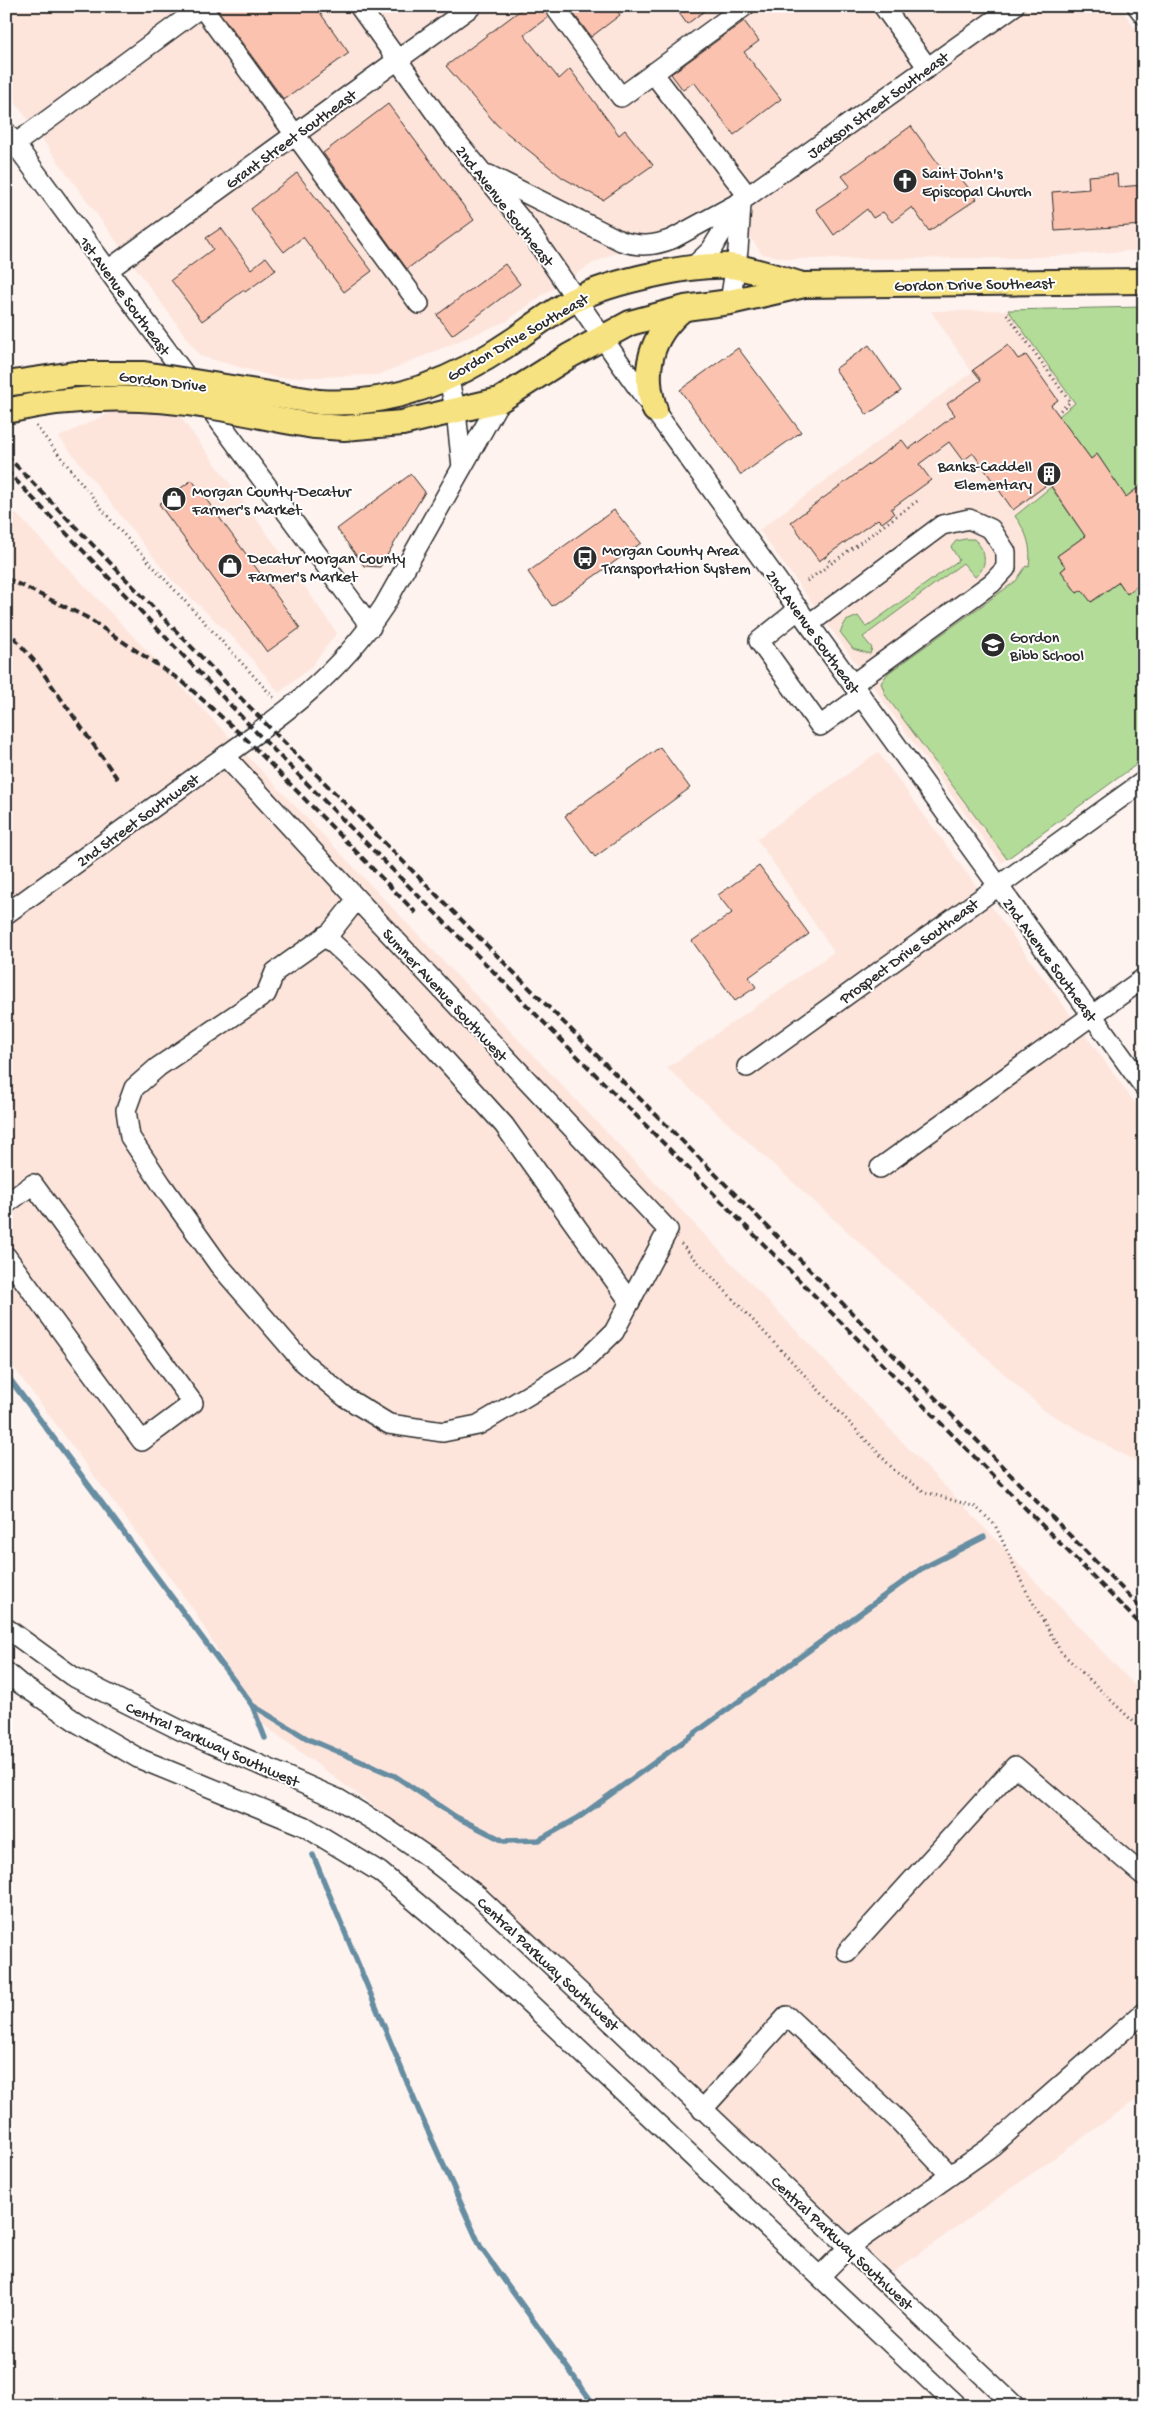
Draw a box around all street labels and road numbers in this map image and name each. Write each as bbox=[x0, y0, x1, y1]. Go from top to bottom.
street label: Jackson Street Southeast bbox=[805, 48, 955, 164]
street label: Grant Street Southeast bbox=[223, 86, 362, 195]
street label: 2nd Avenue Southeast bbox=[450, 143, 557, 273]
street label: 1st Avenue Southeast bbox=[73, 233, 174, 361]
street label: Gordon Drive Southeast bbox=[894, 276, 1056, 297]
street label: Gordon Drive Southeast bbox=[445, 290, 594, 387]
street label: Gordon Drive bbox=[118, 369, 208, 398]
street label: 2nd Avenue Southeast bbox=[760, 567, 863, 700]
street label: 2nd Street Southwest bbox=[74, 770, 205, 873]
street label: Prospect Drive Southeast bbox=[836, 895, 984, 1010]
street label: 2nd Avenue Southeast bbox=[997, 895, 1100, 1028]
street label: Sumner Avenue Southwest bbox=[377, 926, 511, 1068]
street label: Central Parkway Southwest bbox=[122, 1699, 303, 1794]
street label: Central Parkway Southwest bbox=[471, 1895, 623, 2038]
street label: Central Parkway Southwest bbox=[765, 2174, 917, 2317]

